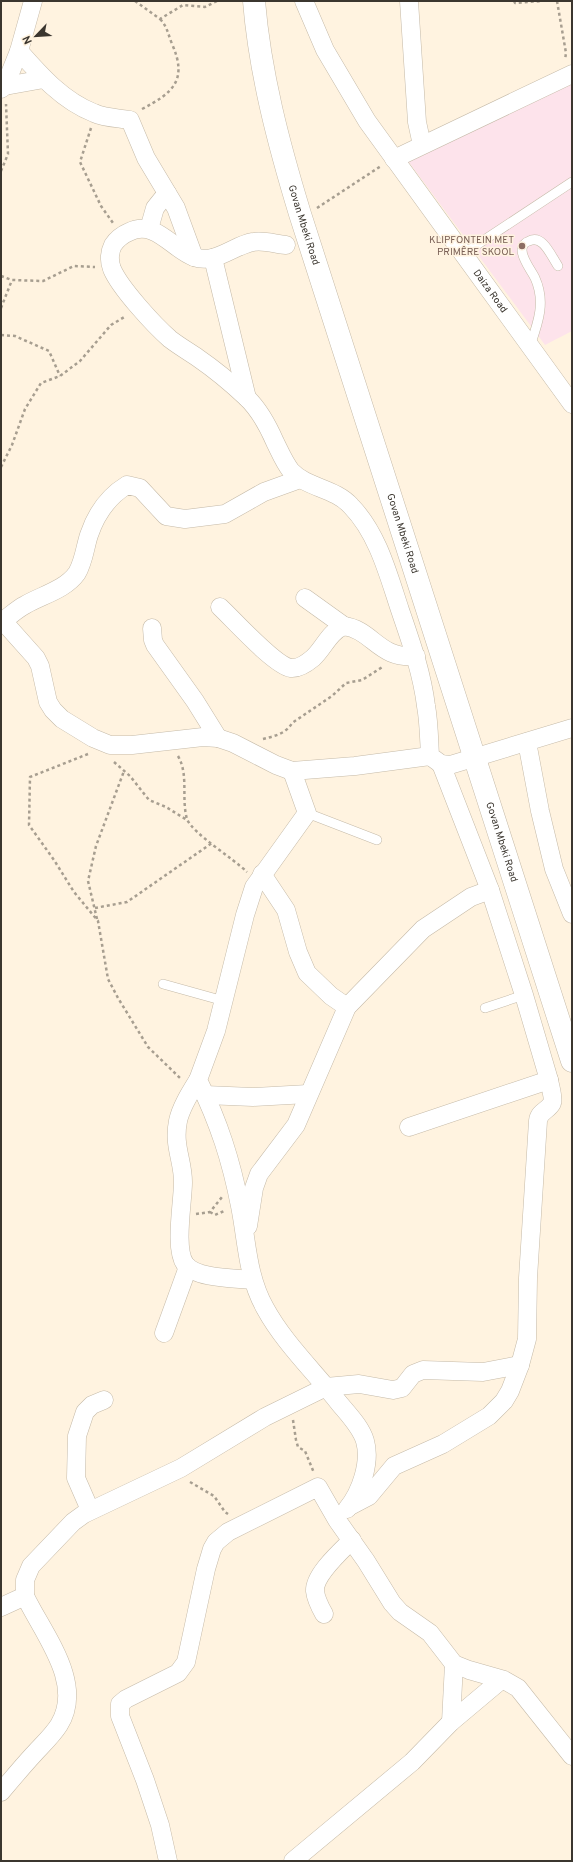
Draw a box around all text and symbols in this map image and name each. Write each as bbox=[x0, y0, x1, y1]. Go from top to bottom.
north arrow bbox=[16, 16, 56, 56]
text: N bbox=[20, 33, 36, 46]
street label: Govan Mbeki Road bbox=[285, 183, 323, 267]
place label: KLIPFONTEIN MET PRIMÊRE SKOOL bbox=[429, 234, 514, 259]
marker: KLIPFONTEIN MET PRIMÊRE SKOOL bbox=[517, 241, 527, 251]
street label: Daiza Road bbox=[470, 267, 510, 315]
street label: Govan Mbeki Road bbox=[384, 492, 422, 575]
street label: Govan Mbeki Road bbox=[483, 800, 521, 884]

